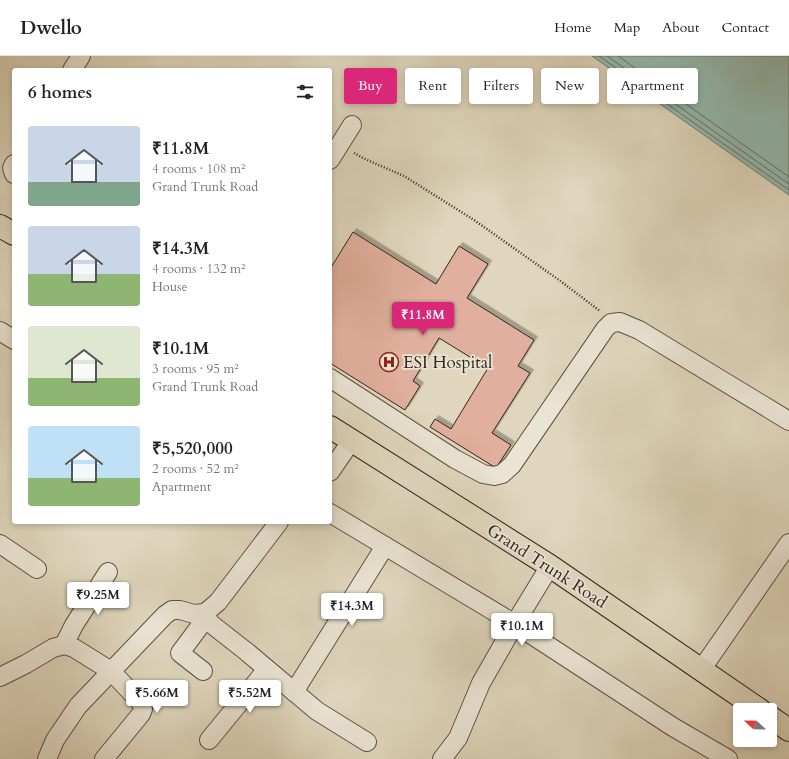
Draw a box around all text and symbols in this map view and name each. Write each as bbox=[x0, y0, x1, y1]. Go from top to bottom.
text: Dwello bbox=[20, 15, 82, 41]
text: Home bbox=[554, 18, 592, 37]
text: Map bbox=[614, 18, 640, 37]
text: About bbox=[662, 18, 699, 37]
text: Contact bbox=[721, 18, 769, 37]
chip: Buy bbox=[344, 68, 397, 104]
chip: Rent bbox=[405, 68, 461, 104]
chip: Filters bbox=[469, 68, 533, 104]
chip: New bbox=[541, 68, 599, 104]
chip: Apartment bbox=[607, 68, 698, 104]
text: 6 homes bbox=[28, 81, 92, 104]
icon: filters bbox=[294, 81, 316, 103]
text: ₹11.8M bbox=[152, 137, 209, 160]
icon: home bbox=[60, 142, 108, 190]
text: 4 rooms · 108 m² bbox=[152, 160, 245, 178]
text: Grand Trunk Road bbox=[152, 178, 258, 196]
text: ₹14.3M bbox=[152, 237, 209, 260]
icon: home bbox=[60, 242, 108, 290]
text: 4 rooms · 132 m² bbox=[152, 260, 245, 278]
text: House bbox=[152, 278, 187, 296]
pin: ₹11.8M bbox=[390, 302, 456, 336]
text: ₹11.8M bbox=[401, 306, 445, 324]
text: ₹10.1M bbox=[152, 337, 209, 360]
icon: home bbox=[60, 342, 108, 390]
hospital icon: ESI Hospital bbox=[378, 351, 400, 373]
place label: ESI Hospital bbox=[403, 351, 493, 374]
text: 3 rooms · 95 m² bbox=[152, 360, 239, 378]
text: Grand Trunk Road bbox=[152, 378, 258, 396]
text: ₹5,520,000 bbox=[152, 437, 233, 460]
icon: home bbox=[60, 442, 108, 490]
text: 2 rooms · 52 m² bbox=[152, 460, 239, 478]
text: Apartment bbox=[152, 478, 211, 496]
street label: Grand Trunk Road bbox=[482, 519, 612, 613]
pin: ₹9.25M bbox=[65, 582, 131, 616]
text: ₹9.25M bbox=[76, 586, 120, 604]
pin: ₹14.3M bbox=[319, 593, 385, 627]
text: ₹14.3M bbox=[330, 597, 374, 615]
pin: ₹10.1M bbox=[489, 613, 555, 647]
text: ₹10.1M bbox=[500, 617, 544, 635]
pin: ₹5.66M bbox=[124, 680, 190, 714]
pin: ₹5.52M bbox=[217, 680, 283, 714]
text: ₹5.66M bbox=[135, 684, 179, 702]
text: ₹5.52M bbox=[228, 684, 272, 702]
north arrow bbox=[733, 703, 777, 747]
map controls bbox=[733, 703, 777, 747]

